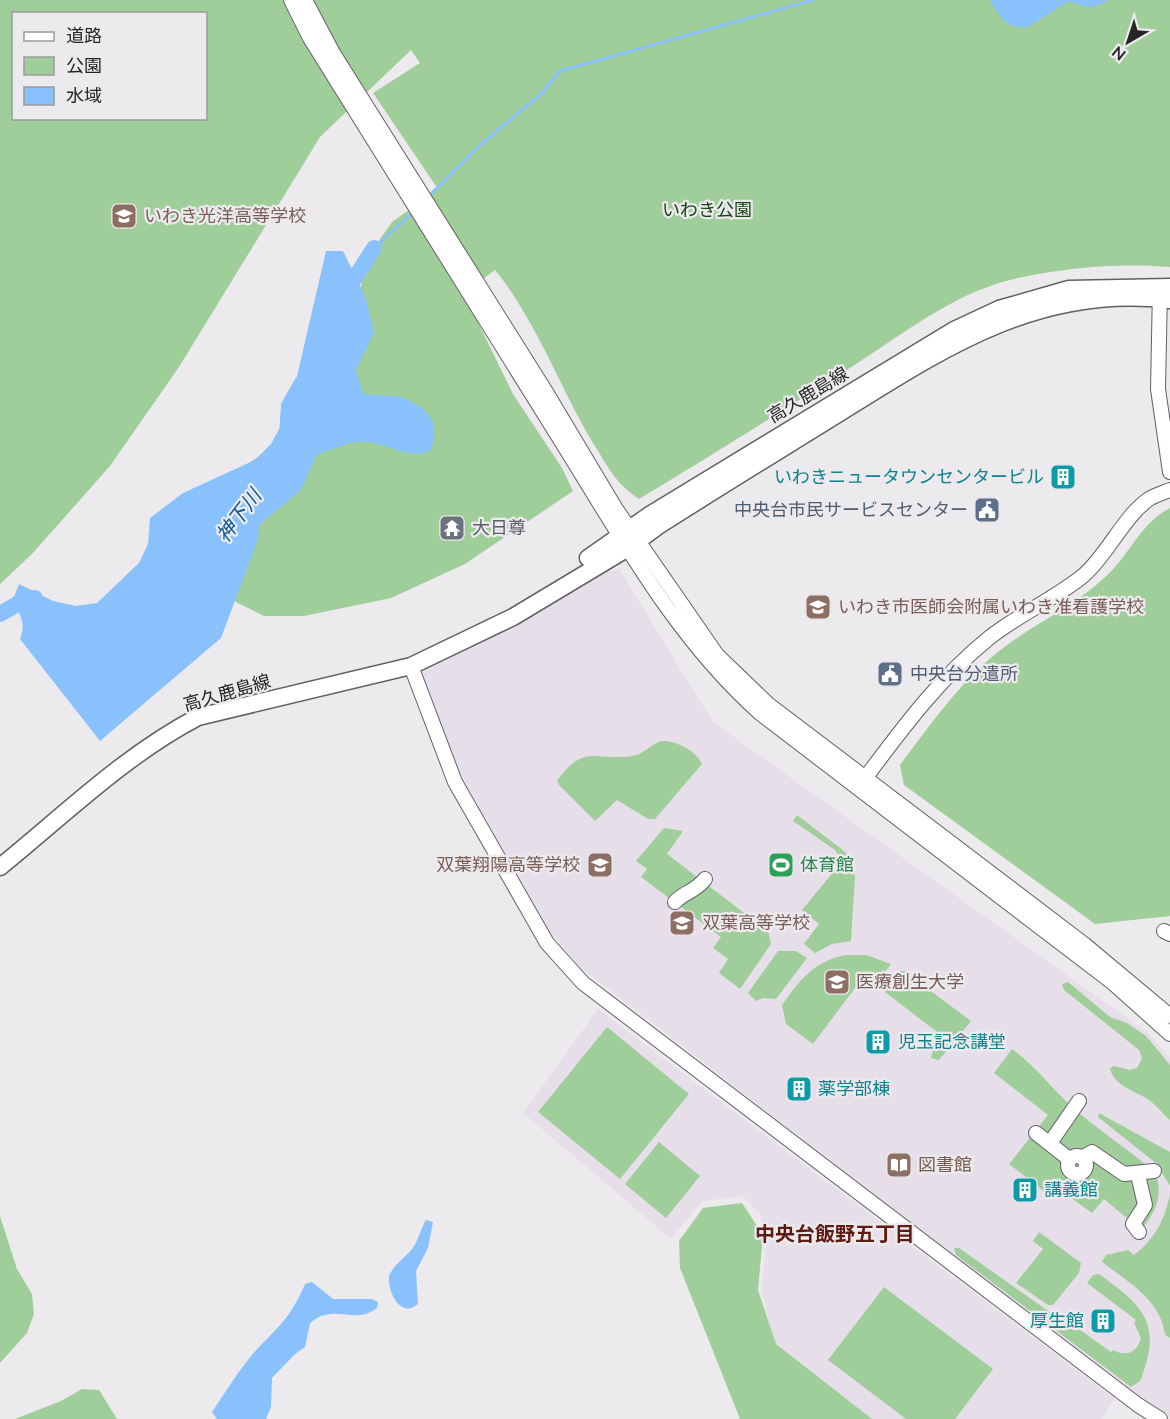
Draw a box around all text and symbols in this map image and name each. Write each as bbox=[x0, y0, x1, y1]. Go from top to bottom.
legend bbox=[12, 12, 207, 120]
north arrow bbox=[1098, 12, 1158, 72]
text: 道路 bbox=[66, 24, 102, 48]
text: N bbox=[1108, 41, 1131, 65]
text: 公園 bbox=[66, 54, 102, 78]
text: 水域 bbox=[66, 84, 102, 108]
park label: いわき公園 bbox=[662, 198, 752, 222]
school or university icon: いわき光洋高等学校 bbox=[109, 201, 139, 231]
place label: いわき光洋高等学校 bbox=[144, 204, 306, 228]
street label: 高久鹿島線 bbox=[763, 362, 853, 428]
building icon: いわきニュータウンセンタービル bbox=[1048, 462, 1078, 492]
place label: いわきニュータウンセンタービル bbox=[774, 465, 1044, 489]
water label: 神下川 bbox=[210, 482, 269, 548]
public building icon: 中央台市民サービスセンター bbox=[972, 495, 1002, 525]
place label: 中央台市民サービスセンター bbox=[734, 498, 968, 522]
temple icon: 大日尊 bbox=[437, 513, 467, 543]
place label: 大日尊 bbox=[472, 516, 526, 540]
school or university icon: いわき市医師会附属いわき准看護学校 bbox=[803, 592, 833, 622]
place label: いわき市医師会附属いわき准看護学校 bbox=[838, 595, 1144, 619]
public building icon: 中央台分遣所 bbox=[875, 659, 905, 689]
place label: 中央台分遣所 bbox=[910, 662, 1018, 686]
street label: 高久鹿島線 bbox=[180, 669, 274, 717]
school or university icon: 双葉翔陽高等学校 bbox=[585, 850, 615, 880]
sports icon: 体育館 bbox=[766, 850, 796, 880]
place label: 双葉翔陽高等学校 bbox=[436, 853, 580, 877]
place label: 体育館 bbox=[800, 853, 854, 877]
school or university icon: 双葉高等学校 bbox=[667, 908, 697, 938]
place label: 双葉高等学校 bbox=[702, 911, 810, 935]
school or university icon: 医療創生大学 bbox=[822, 967, 852, 997]
place label: 医療創生大学 bbox=[856, 970, 964, 994]
building icon: 児玉記念講堂 bbox=[863, 1027, 893, 1057]
place label: 児玉記念講堂 bbox=[898, 1030, 1006, 1054]
building icon: 薬学部棟 bbox=[784, 1074, 814, 1104]
place label: 薬学部棟 bbox=[818, 1077, 890, 1101]
library icon: 図書館 bbox=[884, 1150, 914, 1180]
place label: 図書館 bbox=[918, 1153, 972, 1177]
building icon: 講義館 bbox=[1010, 1175, 1040, 1205]
place label: 講義館 bbox=[1044, 1178, 1098, 1202]
district label: 中央台飯野五丁目 bbox=[755, 1221, 915, 1248]
building icon: 厚生館 bbox=[1088, 1306, 1118, 1336]
place label: 厚生館 bbox=[1030, 1309, 1084, 1333]

